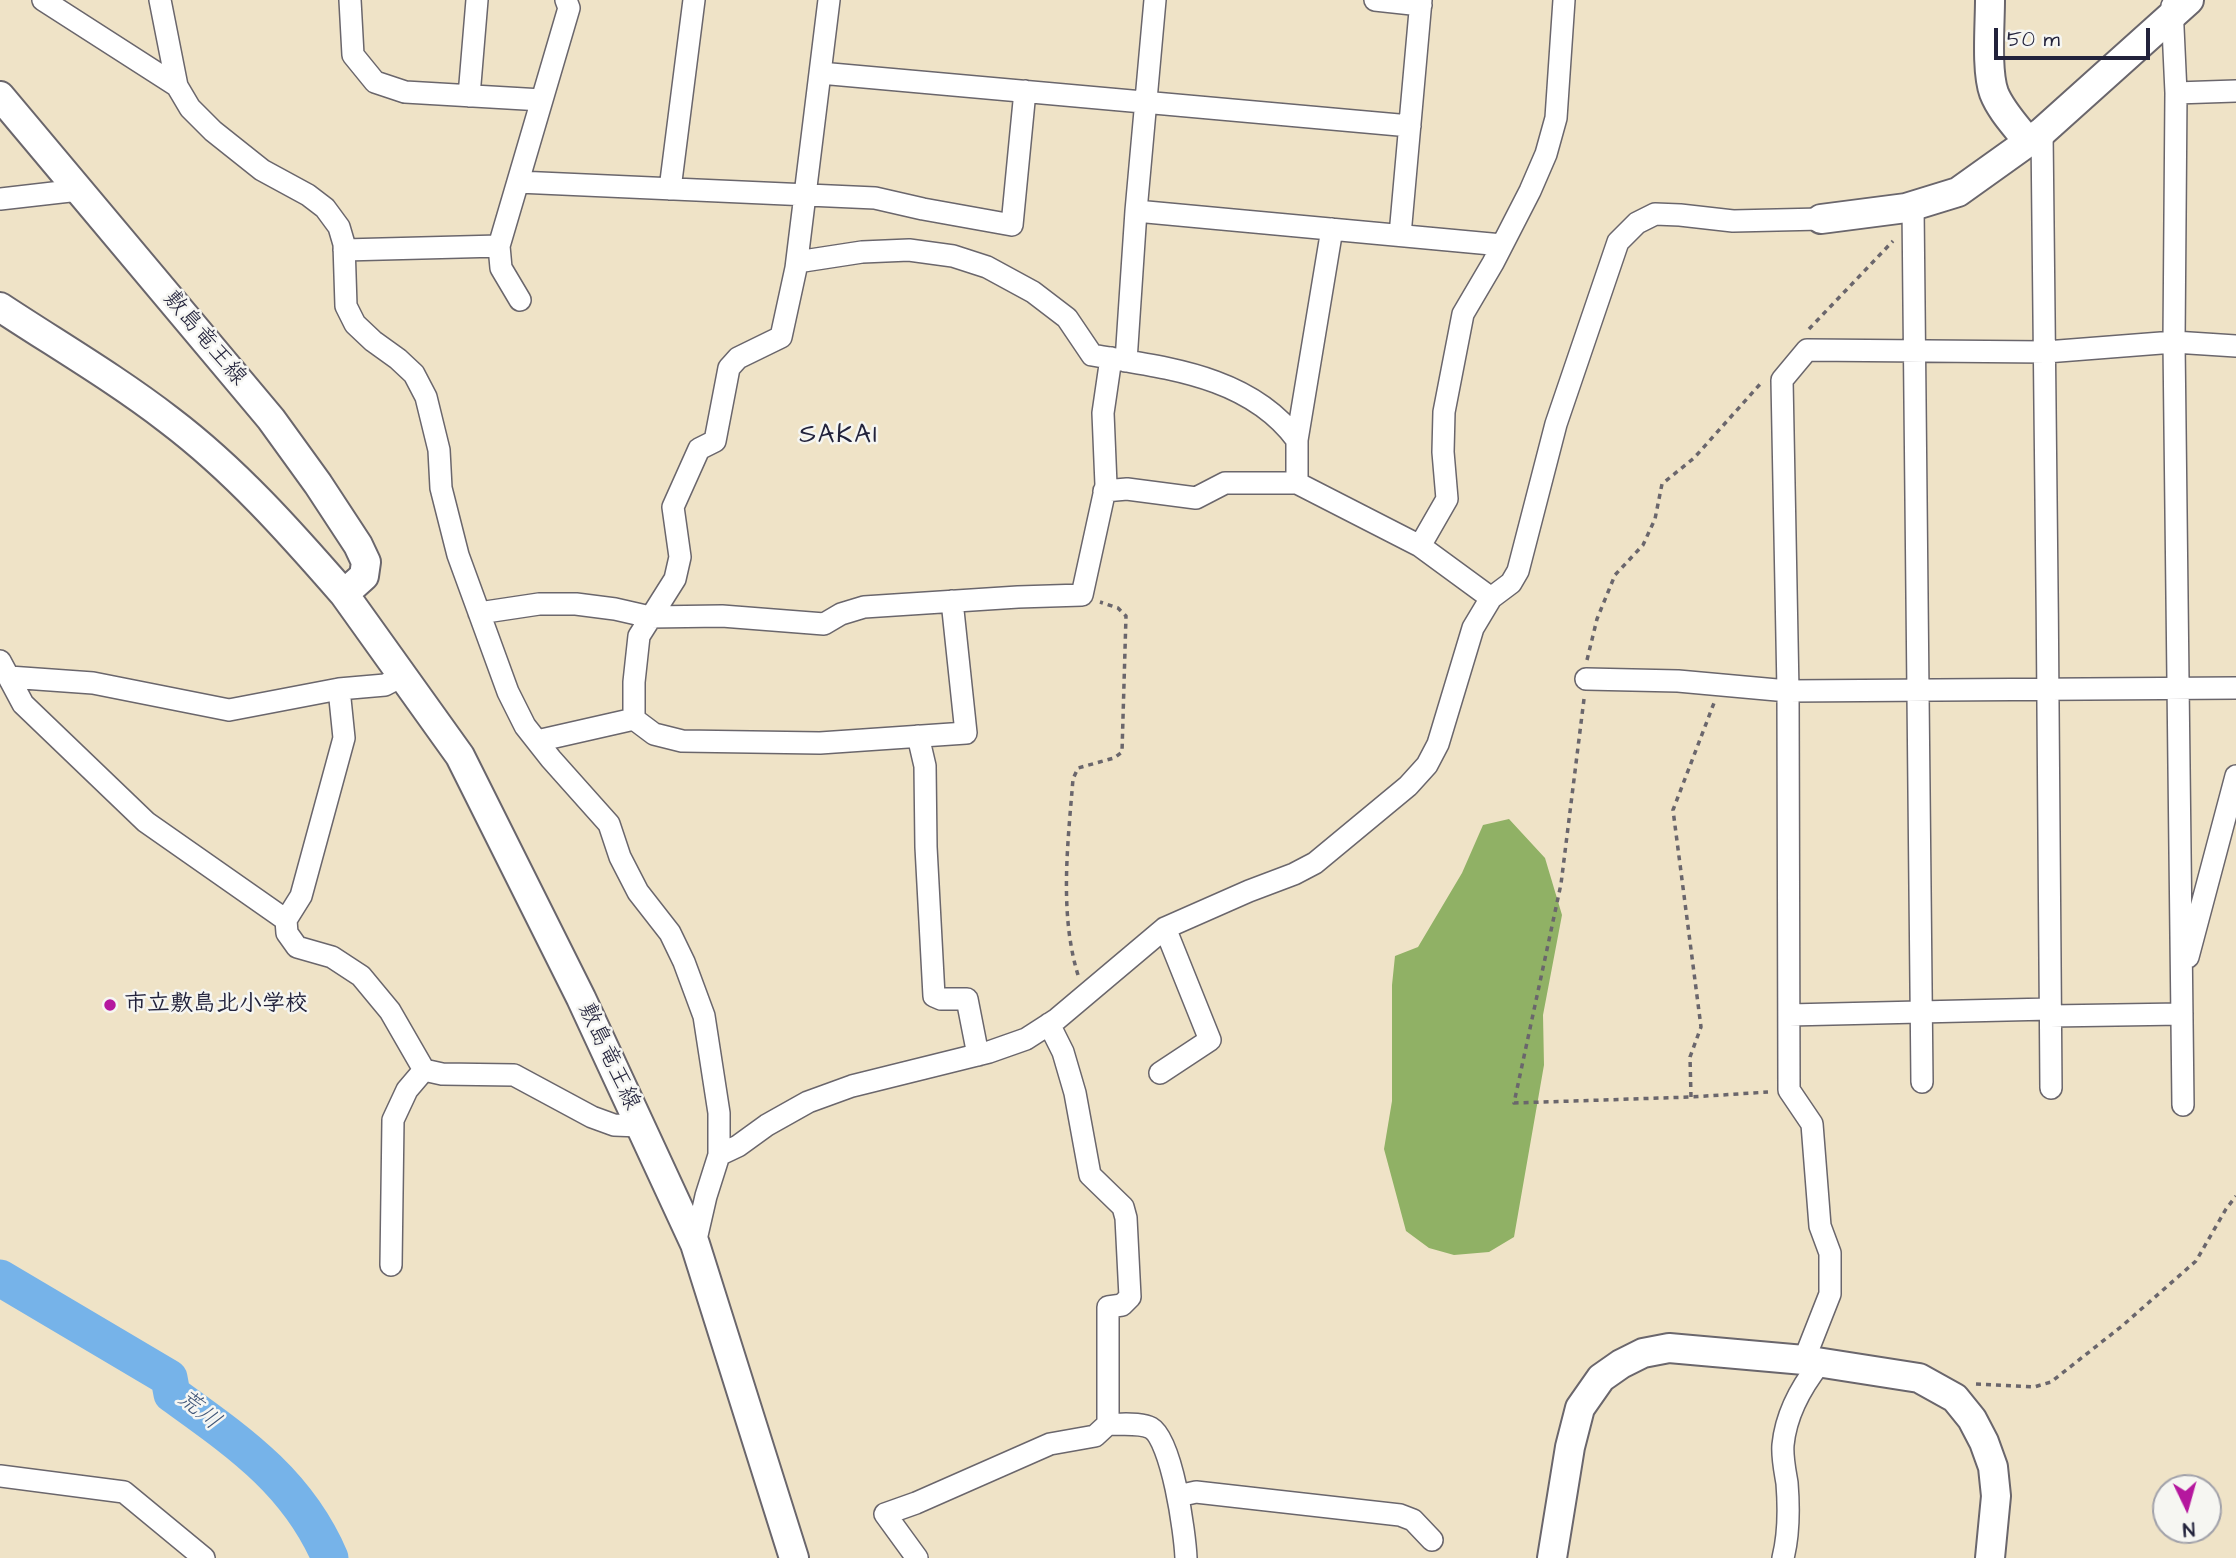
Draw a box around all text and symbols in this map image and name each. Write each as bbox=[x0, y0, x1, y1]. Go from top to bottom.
scale bar bbox=[1998, 14, 2154, 58]
text: 50 m bbox=[2007, 25, 2060, 54]
street label: 敷島竜王線 bbox=[156, 286, 252, 392]
district label: SAKAI bbox=[800, 421, 878, 453]
place label: 市立敷島北小学校 bbox=[124, 991, 308, 1019]
marker: 市立敷島北小学校 bbox=[102, 997, 118, 1013]
street label: 敷島竜王線 bbox=[571, 999, 645, 1115]
water label: 荒川 bbox=[170, 1385, 226, 1437]
north arrow bbox=[2152, 1474, 2222, 1544]
text: N bbox=[2182, 1514, 2196, 1542]

